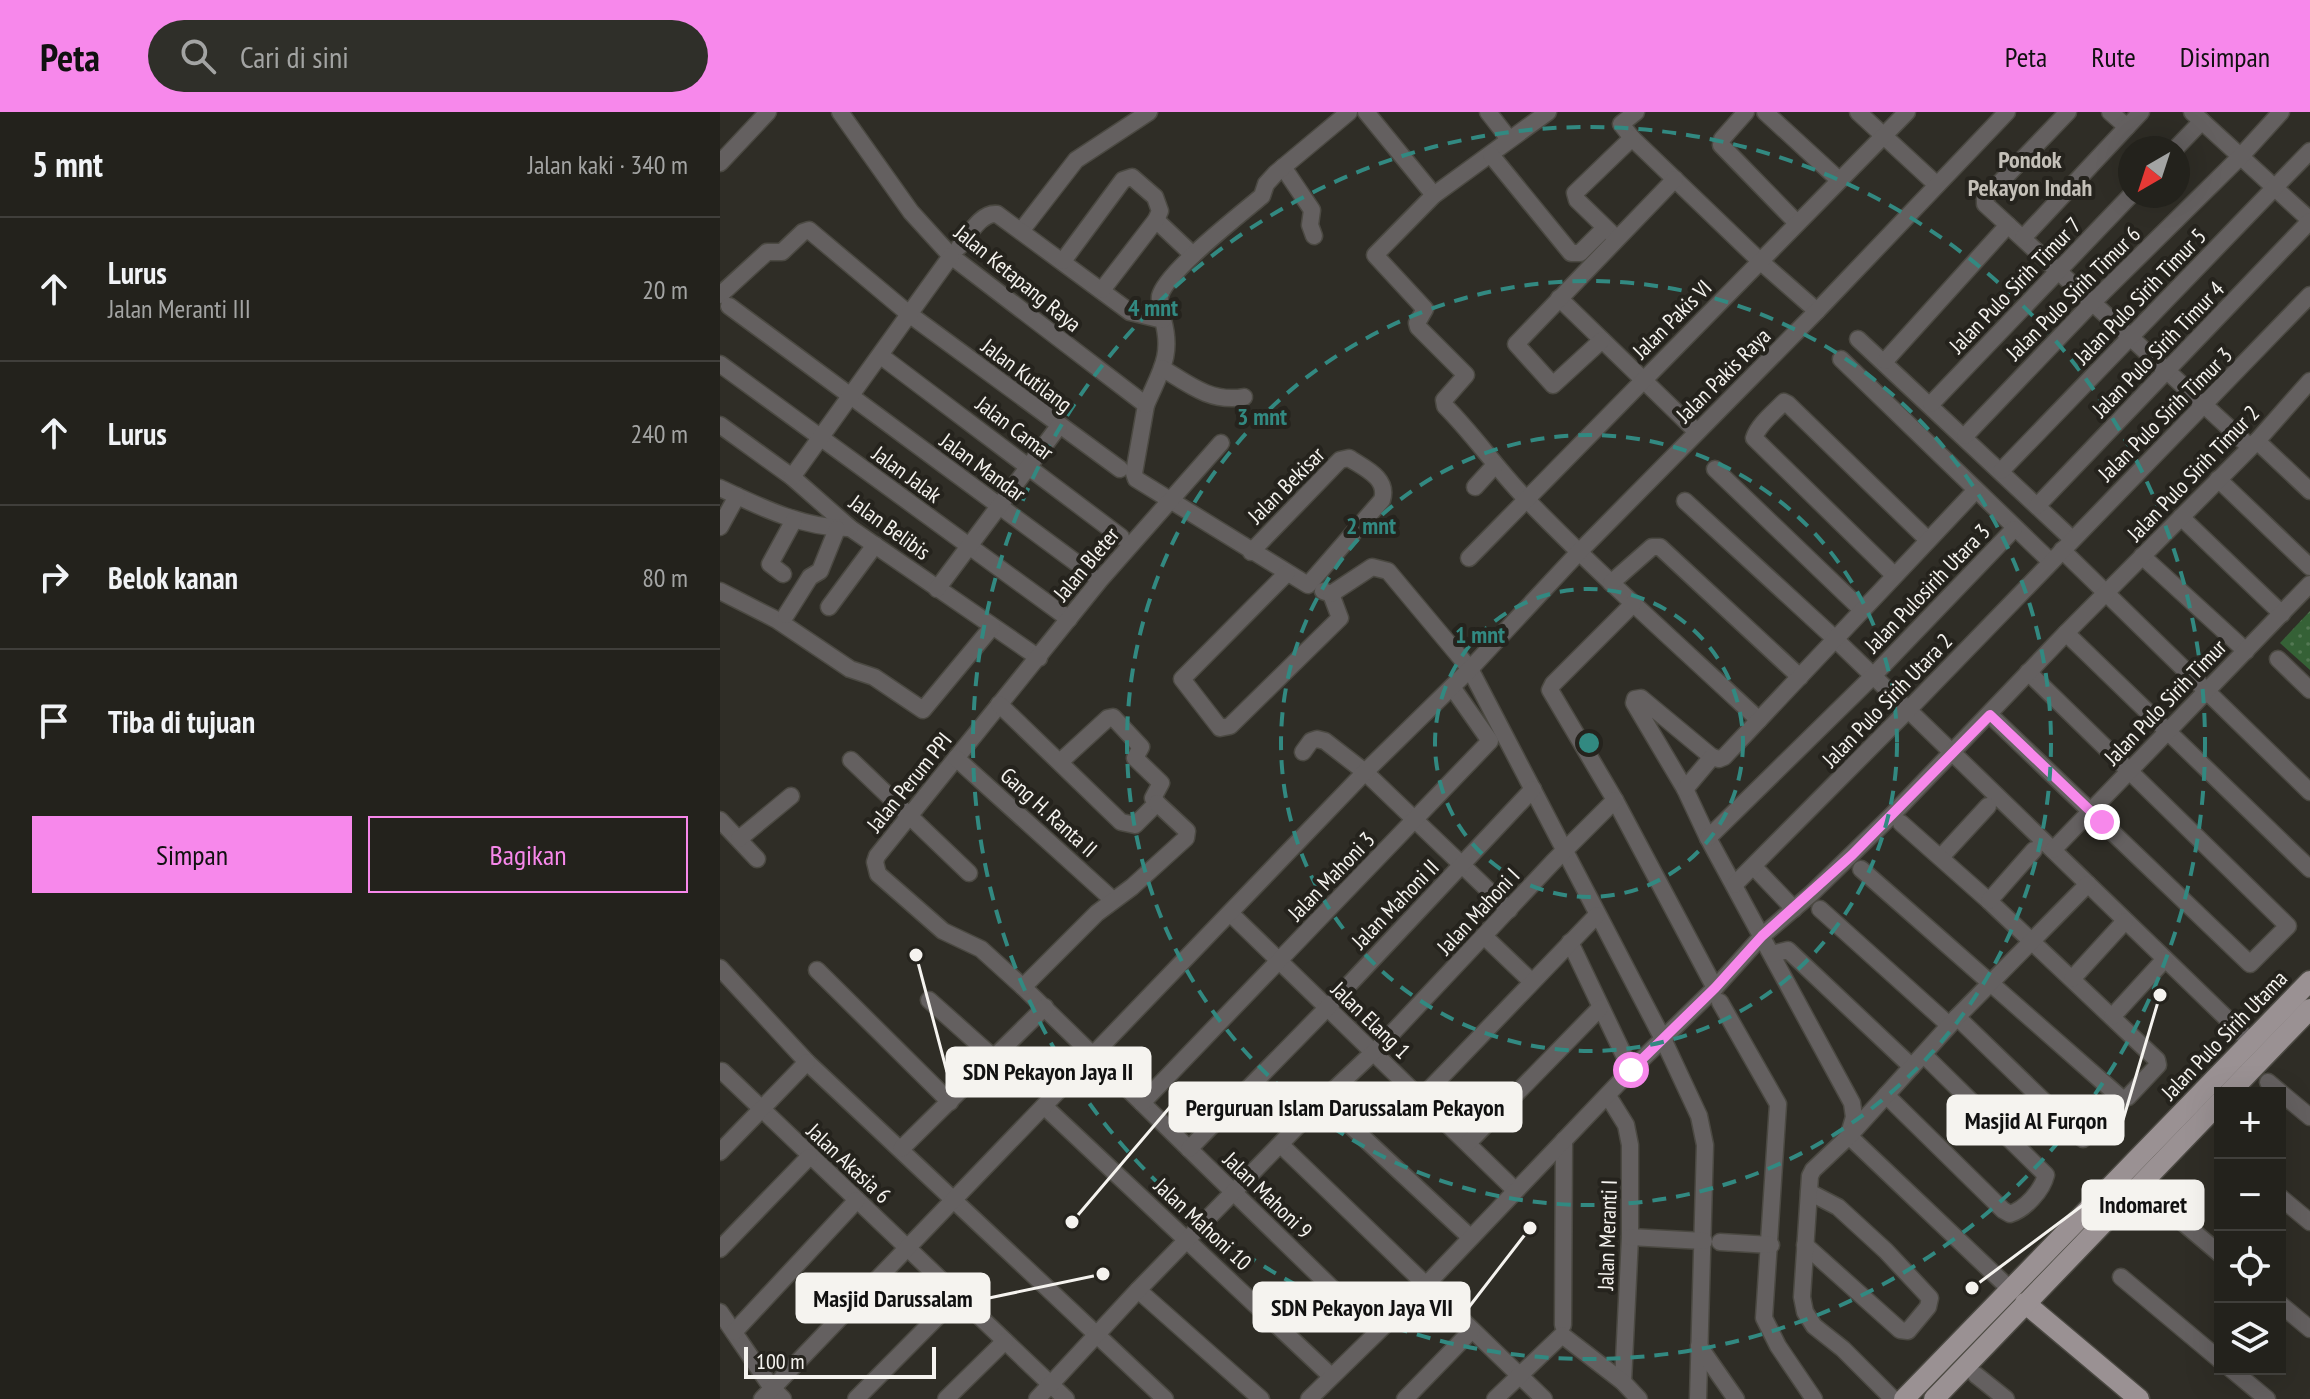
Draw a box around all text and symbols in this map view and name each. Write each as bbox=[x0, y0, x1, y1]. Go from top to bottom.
search box bbox=[148, 20, 708, 92]
text: Peta bbox=[40, 32, 100, 81]
icon: search bbox=[176, 34, 220, 78]
text: Cari di sini bbox=[240, 37, 349, 76]
text: Peta bbox=[2005, 38, 2047, 75]
text: Rute bbox=[2091, 38, 2136, 75]
text: Disimpan bbox=[2180, 38, 2270, 75]
north arrow bbox=[2118, 136, 2190, 208]
text: 5 mnt bbox=[32, 142, 103, 186]
district label: Pondok Pekayon Indah bbox=[1968, 144, 2092, 203]
text: Jalan kaki · 340 m bbox=[528, 148, 688, 181]
street label: Jalan Pulo Sirih Timur 7 bbox=[1942, 211, 2087, 360]
street label: Jalan Ketapang Raya bbox=[948, 218, 1087, 338]
street label: Jalan Pulo Sirih Timur 6 bbox=[1999, 220, 2146, 367]
street label: Jalan Pulo Sirih Timur 5 bbox=[2067, 222, 2212, 371]
text: Lurus bbox=[108, 253, 167, 292]
icon: ahead bbox=[32, 267, 76, 311]
text: 20 m bbox=[642, 273, 688, 306]
street label: Jalan Pakis VI bbox=[1626, 274, 1717, 365]
street label: Jalan Pulo Sirih Timur 4 bbox=[2085, 275, 2230, 424]
text: Jalan Meranti III bbox=[108, 292, 251, 325]
text: 4 mnt bbox=[1128, 292, 1178, 323]
street label: Jalan Pakis Raya bbox=[1669, 322, 1776, 429]
street label: Jalan Kutilang bbox=[975, 331, 1078, 418]
street label: Jalan Pulo Sirih Timur 3 bbox=[2091, 341, 2238, 488]
street label: Jalan Camar bbox=[970, 389, 1059, 466]
street label: Jalan Pulo Sirih Timur 2 bbox=[2120, 399, 2265, 548]
text: 3 mnt bbox=[1237, 401, 1287, 432]
icon: ahead bbox=[32, 411, 76, 455]
text: Lurus bbox=[108, 414, 167, 453]
text: 240 m bbox=[630, 417, 688, 450]
street label: Jalan Mandar bbox=[934, 426, 1031, 507]
street label: Jalan Jalak bbox=[866, 439, 948, 509]
street label: Jalan Bekisar bbox=[1241, 441, 1330, 530]
street label: Jalan Belibis bbox=[843, 488, 936, 566]
text: 2 mnt bbox=[1346, 510, 1396, 541]
street label: Jalan Pulosirih Utara 3 bbox=[1858, 518, 1996, 659]
street label: Jalan Bleter bbox=[1046, 521, 1125, 607]
icon: right bbox=[32, 555, 76, 599]
text: Belok kanan bbox=[108, 558, 238, 597]
text: 80 m bbox=[642, 561, 688, 594]
text: 1 mnt bbox=[1455, 619, 1505, 650]
street label: Jalan Pulo Sirih Utara 2 bbox=[1815, 627, 1958, 774]
street label: Jalan Pulo Sirih Timur bbox=[2097, 633, 2232, 771]
icon: arrive bbox=[32, 699, 76, 743]
text: Tiba di tujuan bbox=[108, 702, 255, 741]
street label: Jalan Perum PPI bbox=[860, 726, 958, 838]
centre of rings bbox=[1575, 729, 1603, 757]
street label: Gang H. Ranta II bbox=[995, 761, 1103, 863]
route end bbox=[2084, 804, 2120, 840]
button: Simpan bbox=[32, 816, 352, 893]
button: Bagikan bbox=[368, 816, 688, 893]
street label: Jalan Mahoni 3 bbox=[1281, 826, 1380, 927]
street label: Jalan Mahoni II bbox=[1345, 853, 1445, 955]
street label: Jalan Mahoni I bbox=[1430, 862, 1525, 961]
street label: Jalan Pulo Sirih Utama bbox=[2154, 964, 2293, 1106]
street label: Jalan Elang 1 bbox=[1325, 975, 1416, 1065]
callout: SDN Pekayon Jaya II bbox=[947, 1048, 1150, 1096]
route start bbox=[1613, 1052, 1649, 1088]
text: SDN Pekayon Jaya II bbox=[963, 1056, 1133, 1087]
callout: Perguruan Islam Darussalam Pekayon bbox=[1170, 1083, 1521, 1131]
map controls bbox=[2214, 1087, 2286, 1375]
button: + bbox=[2214, 1087, 2286, 1159]
text: Perguruan Islam Darussalam Pekayon bbox=[1186, 1092, 1504, 1123]
callout: Masjid Al Furqon bbox=[1948, 1096, 2123, 1144]
text: Masjid Al Furqon bbox=[1965, 1105, 2107, 1136]
street label: Jalan Akasia 6 bbox=[800, 1116, 897, 1209]
street label: Jalan Mahoni 9 bbox=[1217, 1145, 1318, 1244]
button: − bbox=[2214, 1159, 2286, 1231]
street label: Jalan Mahoni 10 bbox=[1148, 1171, 1258, 1276]
street label: Jalan Meranti I bbox=[1591, 1179, 1623, 1292]
callout: Indomaret bbox=[2083, 1181, 2203, 1229]
text: Indomaret bbox=[2099, 1189, 2187, 1220]
button: locate bbox=[2214, 1231, 2286, 1303]
callout: Masjid Darussalam bbox=[797, 1274, 989, 1322]
text: Masjid Darussalam bbox=[813, 1283, 973, 1314]
callout: SDN Pekayon Jaya VII bbox=[1254, 1283, 1469, 1331]
text: SDN Pekayon Jaya VII bbox=[1271, 1292, 1453, 1323]
button: layers bbox=[2214, 1303, 2286, 1375]
scale bar bbox=[744, 1343, 936, 1379]
text: 100 m bbox=[756, 1347, 805, 1375]

